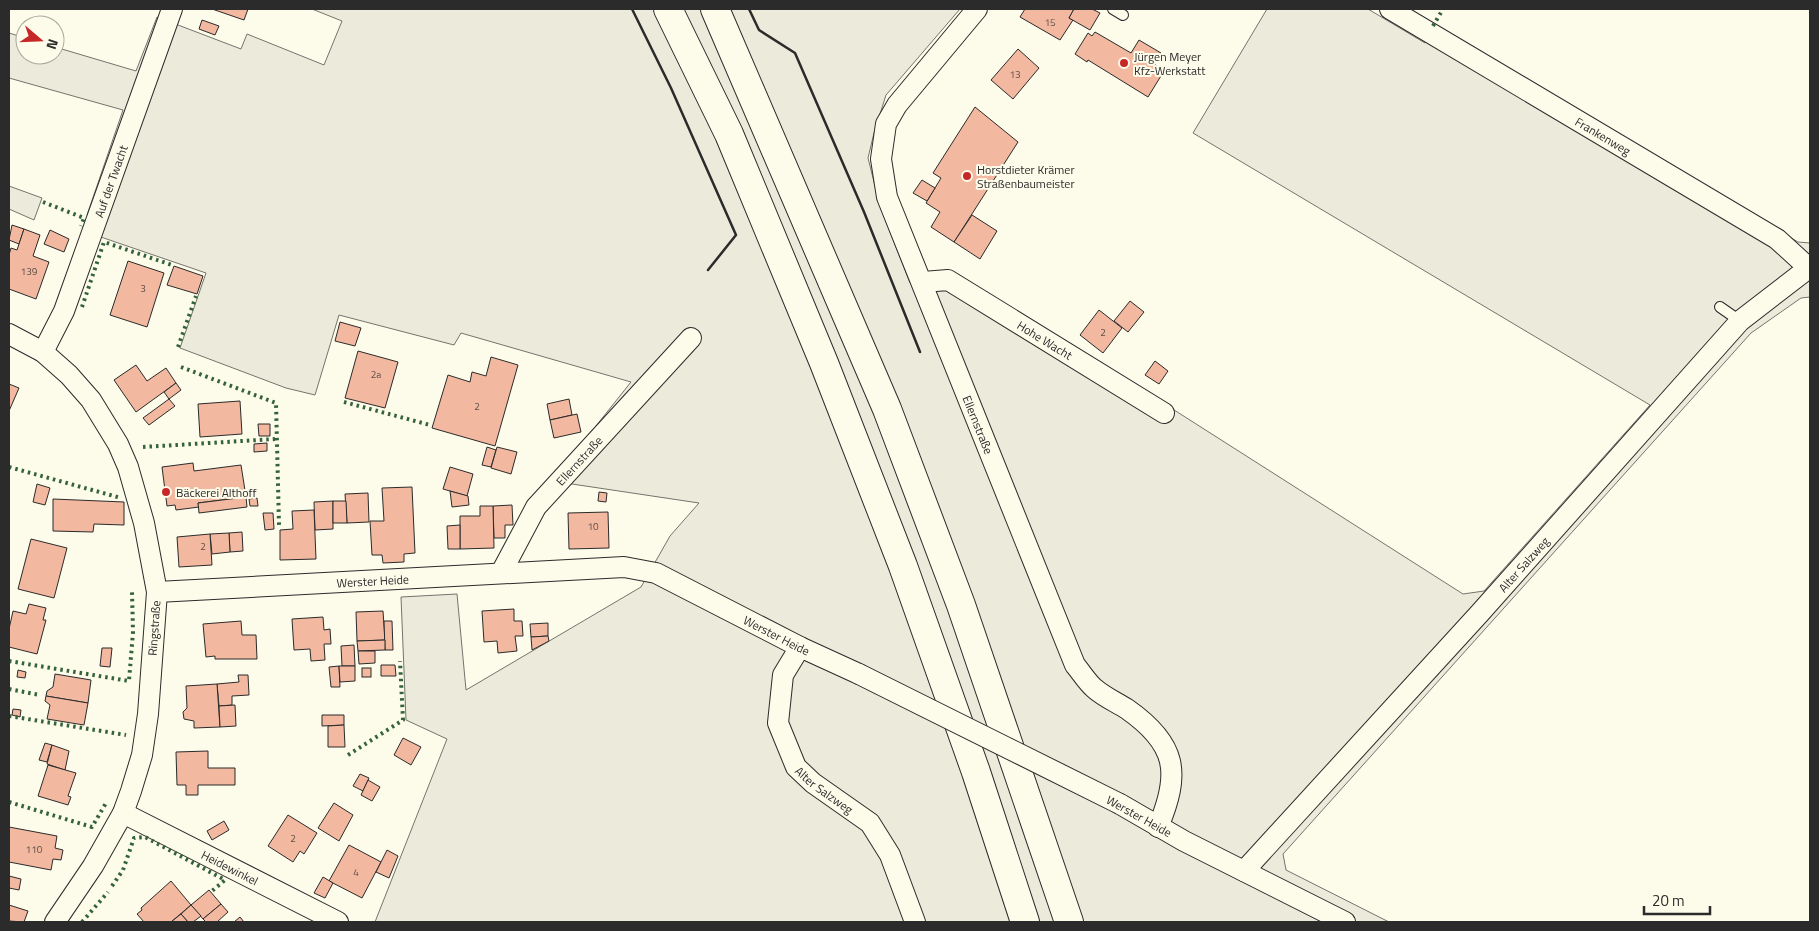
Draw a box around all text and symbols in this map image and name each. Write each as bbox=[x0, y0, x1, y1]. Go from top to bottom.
north arrow bbox=[15, 15, 65, 65]
house number: 15 bbox=[1044, 15, 1056, 30]
text: N bbox=[41, 36, 64, 52]
place label: Jürgen Meyer Kfz-Werkstatt bbox=[1134, 47, 1206, 80]
marker: Jürgen Meyer Kfz-Werkstatt bbox=[1118, 57, 1130, 69]
house number: 13 bbox=[1009, 67, 1021, 82]
street label: Frankenweg bbox=[1572, 112, 1635, 160]
street label: Auf der Twacht bbox=[89, 141, 132, 220]
place label: Horstdieter Krämer Straßenbaumeister bbox=[977, 160, 1075, 193]
marker: Horstdieter Krämer Straßenbaumeister bbox=[961, 170, 973, 182]
house number: 139 bbox=[21, 264, 38, 279]
house number: 3 bbox=[140, 281, 146, 296]
street label: Hohe Wacht bbox=[1014, 315, 1077, 364]
house number: 2 bbox=[1100, 325, 1106, 340]
house number: 2a bbox=[371, 367, 381, 382]
street label: Ellernstraße bbox=[958, 392, 999, 457]
house number: 2 bbox=[474, 399, 480, 414]
street label: Ellernstraße bbox=[551, 431, 607, 490]
place label: Bäckerei Althoff bbox=[176, 483, 257, 502]
marker: Bäckerei Althoff bbox=[160, 486, 172, 498]
house number: 10 bbox=[587, 519, 599, 534]
street label: Alter Salzweg bbox=[1493, 532, 1553, 596]
house number: 2 bbox=[200, 539, 206, 554]
street label: Werster Heide bbox=[336, 569, 409, 592]
street label: Ringstraße bbox=[143, 600, 165, 656]
street label: Werster Heide bbox=[740, 610, 813, 660]
street label: Alter Salzweg bbox=[791, 761, 857, 818]
street label: Werster Heide bbox=[1103, 790, 1175, 842]
house number: 2 bbox=[290, 831, 296, 846]
house number: 110 bbox=[26, 842, 43, 857]
street label: Heidewinkel bbox=[198, 845, 262, 890]
house number: 4 bbox=[353, 865, 359, 880]
scale bar bbox=[1644, 884, 1710, 916]
text: 20 m bbox=[1652, 889, 1685, 912]

